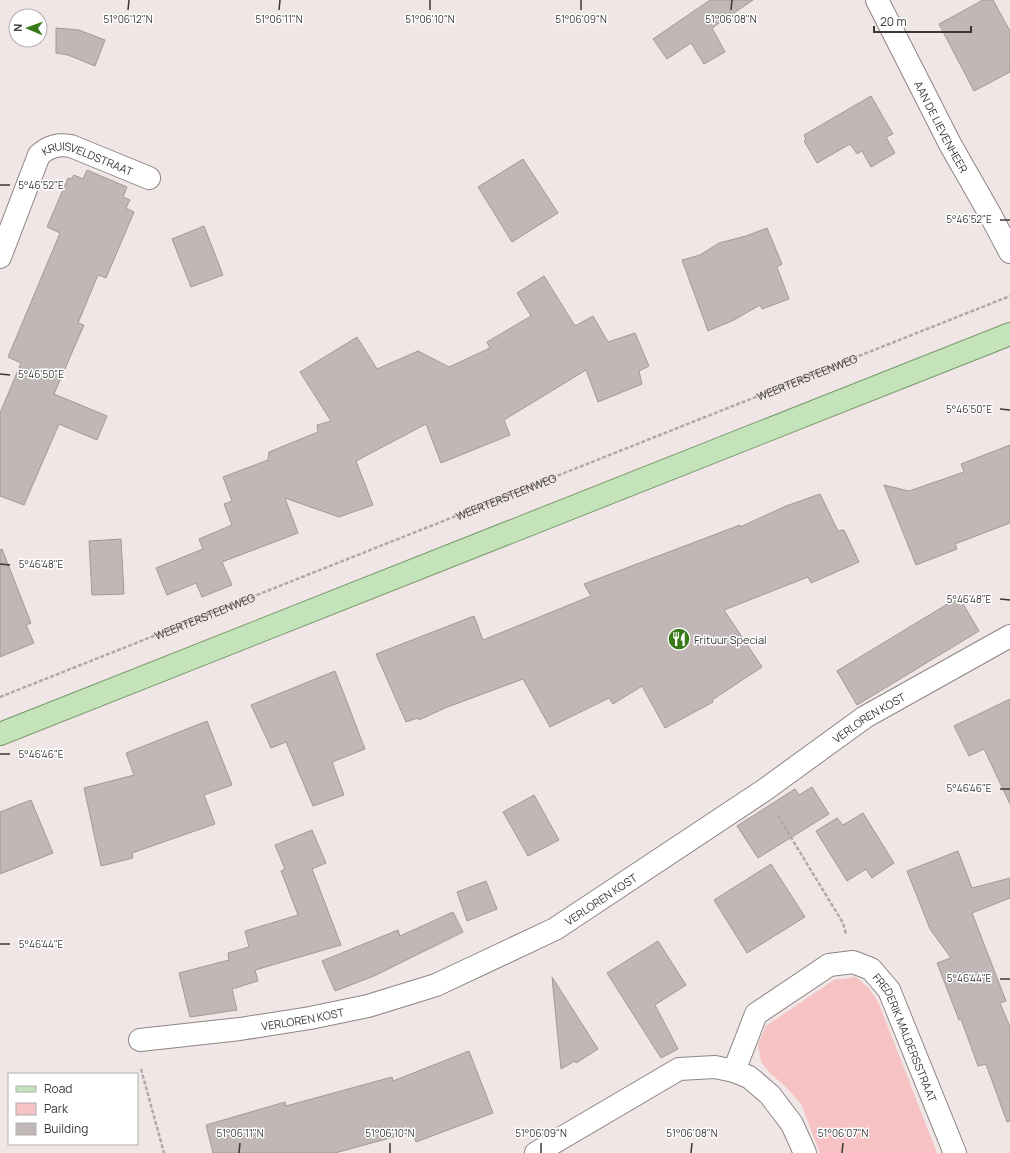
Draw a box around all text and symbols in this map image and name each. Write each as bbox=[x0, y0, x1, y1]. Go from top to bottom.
north arrow bbox=[8, 8, 48, 48]
scale bar bbox=[874, 8, 971, 34]
text: 51°06'12"N bbox=[104, 12, 153, 26]
text: 51°06'11"N bbox=[255, 12, 303, 26]
text: 51°06'10"N bbox=[405, 12, 455, 26]
text: 51°06'09"N bbox=[555, 12, 607, 26]
text: 51°06'08"N bbox=[705, 12, 757, 26]
text: 20 m bbox=[880, 13, 907, 30]
text: N bbox=[10, 23, 25, 32]
street label: AAN DE LIEVENHEER bbox=[911, 78, 972, 175]
street label: KRUISVELDSTRAAT bbox=[38, 138, 136, 178]
text: 5°46'52"E bbox=[18, 178, 64, 192]
text: 5°46'52"E bbox=[946, 212, 992, 226]
street label: WEERTERSTEENWEG bbox=[754, 350, 859, 403]
text: 5°46'50"E bbox=[18, 367, 64, 381]
text: 5°46'50"E bbox=[946, 402, 992, 416]
street label: WEERTERSTEENWEG bbox=[453, 469, 558, 523]
text: 5°46'48"E bbox=[19, 557, 64, 571]
street label: WEERTERSTEENWEG bbox=[152, 589, 257, 643]
text: 5°46'48"E bbox=[947, 592, 992, 606]
restaurant icon: Frituur Special bbox=[666, 626, 692, 652]
place label: Frituur Special bbox=[694, 632, 767, 647]
street label: VERLOREN KOST bbox=[829, 688, 908, 746]
text: 5°46'46"E bbox=[18, 747, 64, 761]
text: 5°46'46"E bbox=[946, 781, 992, 795]
street label: VERLOREN KOST bbox=[562, 869, 640, 928]
text: 5°46'44"E bbox=[19, 937, 64, 951]
street label: FREDERIK MALDERSSTRAAT bbox=[870, 970, 941, 1104]
text: 5°46'44"E bbox=[947, 971, 992, 985]
street label: VERLOREN KOST bbox=[260, 1004, 346, 1033]
legend bbox=[8, 1073, 138, 1145]
text: Road bbox=[44, 1080, 72, 1097]
text: Park bbox=[44, 1100, 69, 1117]
text: Building bbox=[44, 1120, 88, 1137]
text: 51°06'11"N bbox=[216, 1126, 264, 1140]
text: 51°06'10"N bbox=[365, 1126, 415, 1140]
text: 51°06'09"N bbox=[515, 1126, 567, 1140]
text: 51°06'08"N bbox=[666, 1126, 718, 1140]
text: 51°06'07"N bbox=[818, 1126, 868, 1140]

